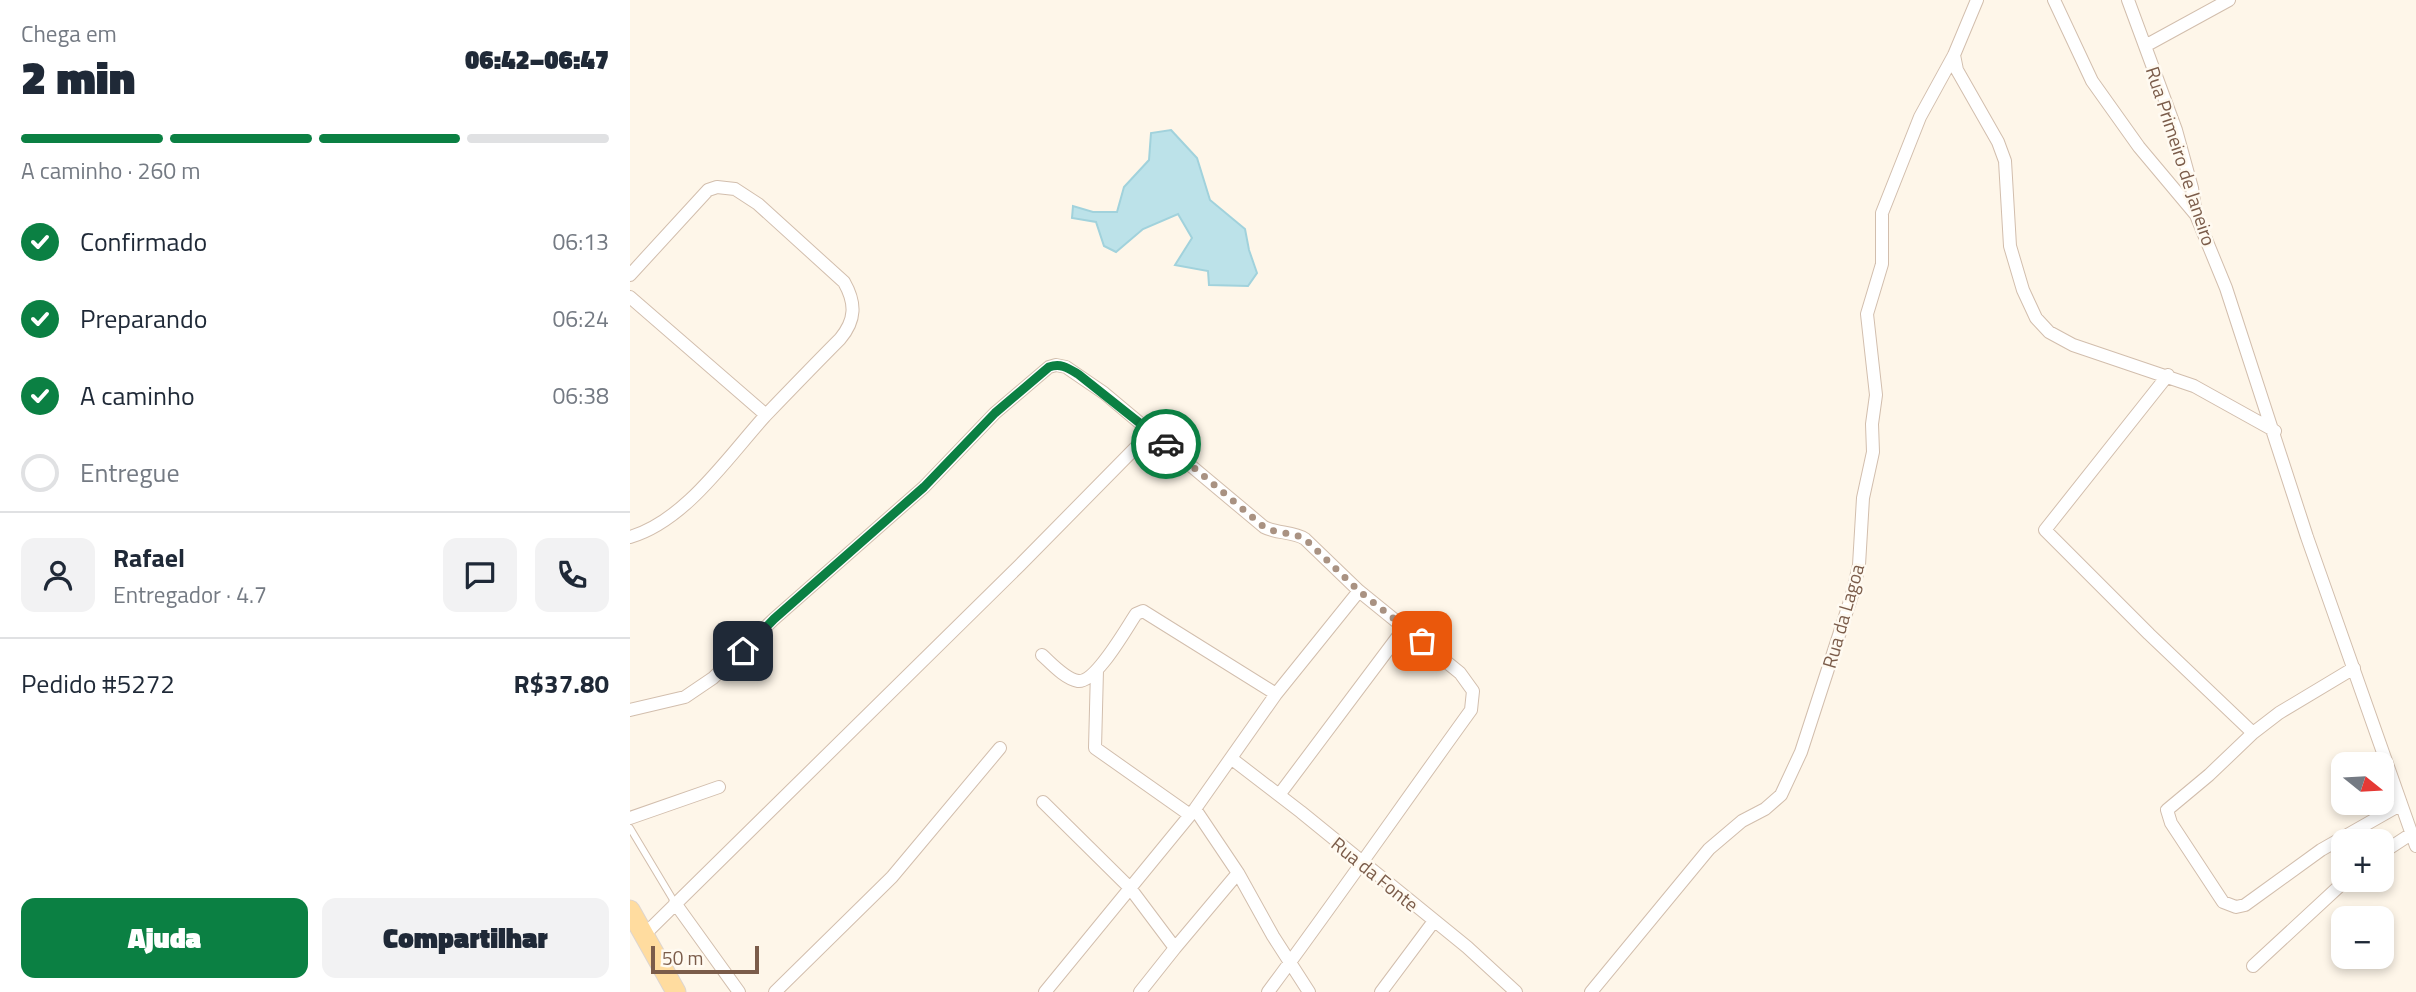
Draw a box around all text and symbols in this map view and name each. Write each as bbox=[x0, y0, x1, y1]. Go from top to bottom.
text: Chega em bbox=[21, 16, 117, 51]
text: 06:42–06:47 bbox=[465, 40, 609, 79]
text: 2 min bbox=[21, 42, 135, 112]
street label: Rua Primeiro de Janeiro bbox=[2139, 62, 2224, 249]
text: A caminho · 260 m bbox=[21, 153, 200, 188]
text: Confirmado bbox=[80, 222, 207, 261]
icon: check bbox=[21, 223, 59, 261]
text: 06:13 bbox=[552, 224, 609, 259]
text: Preparando bbox=[80, 299, 207, 338]
icon: check bbox=[21, 300, 59, 338]
text: 06:24 bbox=[552, 301, 609, 336]
text: A caminho bbox=[80, 376, 195, 415]
icon: check bbox=[21, 377, 59, 415]
text: 06:38 bbox=[552, 378, 609, 413]
courier bbox=[1131, 409, 1201, 479]
icon: car bbox=[1147, 425, 1185, 463]
text: Entregue bbox=[80, 453, 180, 492]
button: person bbox=[21, 538, 95, 612]
text: Rafael bbox=[113, 538, 185, 577]
button: chat bbox=[443, 538, 517, 612]
button: phone bbox=[535, 538, 609, 612]
street label: Rua da Lagoa bbox=[1814, 560, 1871, 671]
text: Entregador · 4.7 bbox=[113, 577, 267, 612]
pin bbox=[1392, 611, 1452, 671]
pin bbox=[713, 621, 773, 681]
icon: bag bbox=[1403, 622, 1441, 660]
icon: home bbox=[724, 632, 762, 670]
text: Pedido #5272 bbox=[21, 664, 175, 703]
text: R$37.80 bbox=[513, 664, 609, 703]
north arrow bbox=[2331, 752, 2394, 816]
map controls bbox=[2331, 752, 2394, 969]
street label: Rua da Fonte bbox=[1325, 829, 1425, 918]
button: + bbox=[2331, 829, 2394, 892]
button: Ajuda bbox=[21, 898, 308, 978]
button: Compartilhar bbox=[322, 898, 609, 978]
button: − bbox=[2331, 906, 2394, 969]
scale bar bbox=[651, 943, 760, 975]
text: 50 m bbox=[662, 943, 703, 972]

